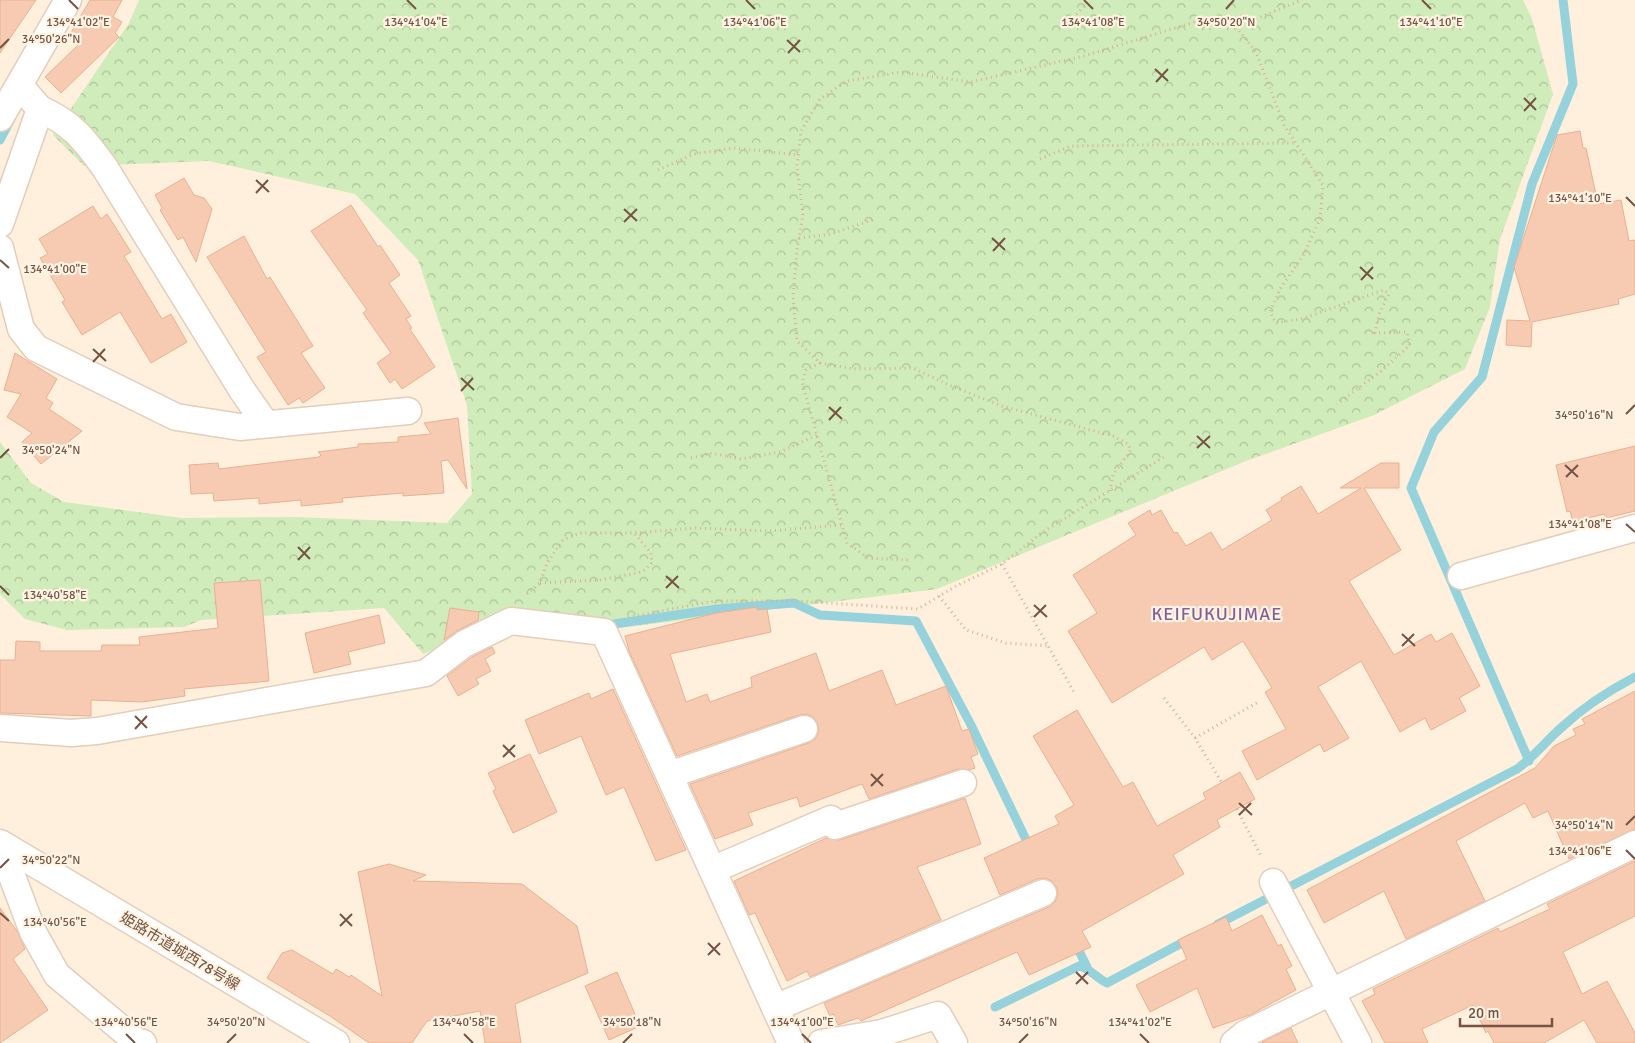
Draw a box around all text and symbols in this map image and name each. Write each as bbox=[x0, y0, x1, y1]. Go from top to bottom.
text: 134°41'02"E bbox=[46, 15, 110, 30]
text: 134°41'04"E bbox=[384, 15, 448, 30]
text: 134°41'06"E bbox=[723, 15, 787, 30]
text: 134°41'08"E bbox=[1061, 15, 1125, 30]
text: 34°50'20"N bbox=[1197, 15, 1255, 30]
text: 134°41'10"E bbox=[1399, 15, 1463, 30]
text: 34°50'26"N bbox=[22, 32, 80, 47]
text: 134°41'10"E bbox=[1548, 191, 1612, 206]
text: 134°41'00"E bbox=[23, 262, 87, 277]
text: 34°50'16"N bbox=[1555, 408, 1613, 423]
text: 34°50'24"N bbox=[22, 443, 80, 458]
text: 134°41'08"E bbox=[1548, 517, 1612, 532]
text: 134°40'58"E bbox=[23, 588, 87, 603]
district label: KEIFUKUJIMAE bbox=[1151, 603, 1283, 625]
text: 34°50'14"N bbox=[1555, 818, 1613, 833]
text: 134°41'06"E bbox=[1548, 844, 1612, 859]
text: 34°50'22"N bbox=[22, 853, 80, 868]
street label: 姫路市道城西78号線 bbox=[117, 908, 243, 994]
text: 134°40'56"E bbox=[23, 915, 87, 930]
scale bar bbox=[1460, 996, 1552, 1028]
text: 20 m bbox=[1468, 1004, 1499, 1022]
text: 134°40'56"E bbox=[94, 1015, 158, 1030]
text: 34°50'20"N bbox=[207, 1015, 265, 1030]
text: 134°40'58"E bbox=[432, 1015, 496, 1030]
text: 34°50'18"N bbox=[603, 1015, 661, 1030]
text: 134°41'00"E bbox=[770, 1015, 834, 1030]
text: 34°50'16"N bbox=[999, 1015, 1057, 1030]
text: 134°41'02"E bbox=[1108, 1015, 1172, 1030]

